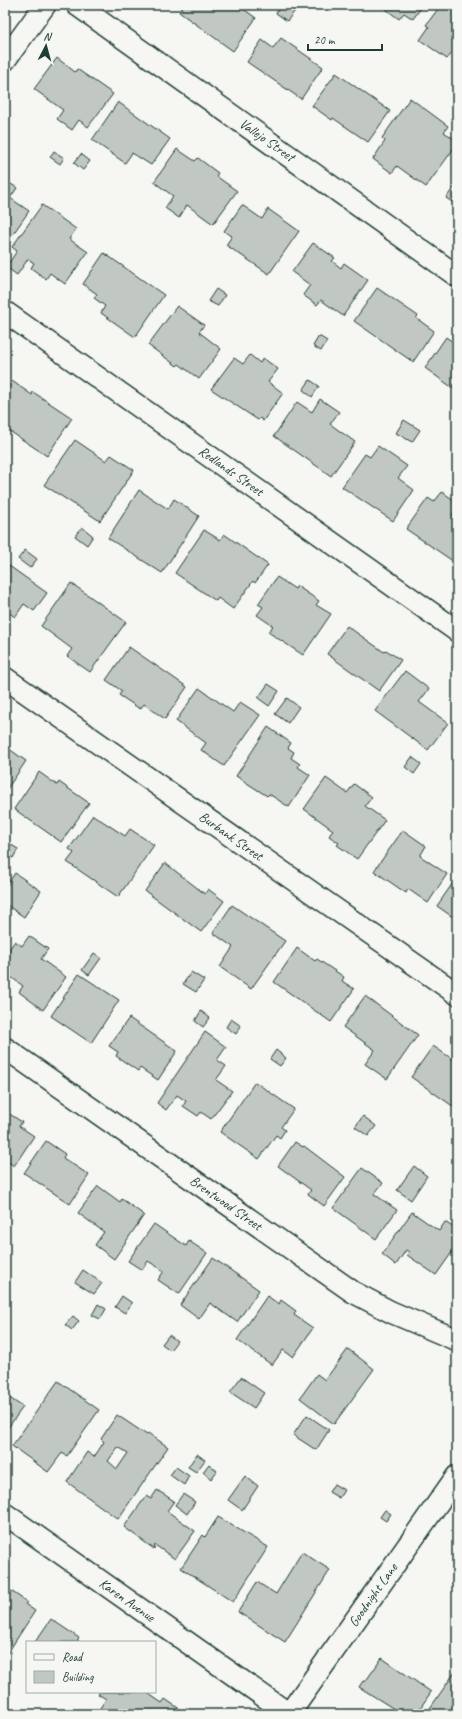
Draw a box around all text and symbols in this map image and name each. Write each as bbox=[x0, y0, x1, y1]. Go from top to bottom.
north arrow bbox=[26, 26, 66, 66]
scale bar bbox=[308, 26, 382, 52]
text: N bbox=[43, 29, 53, 44]
text: 20 m bbox=[314, 32, 336, 48]
street label: Vallejo Street bbox=[236, 115, 300, 166]
street label: Redlands Street bbox=[195, 442, 268, 500]
street label: Burbank Street bbox=[196, 808, 267, 865]
street label: Brentwood Street bbox=[187, 1172, 266, 1235]
street label: Goodnight Lane bbox=[345, 1559, 402, 1630]
street label: Karen Avenue bbox=[96, 1575, 159, 1626]
legend bbox=[26, 1641, 156, 1693]
text: Road bbox=[62, 1649, 84, 1665]
text: Building bbox=[62, 1669, 94, 1685]

